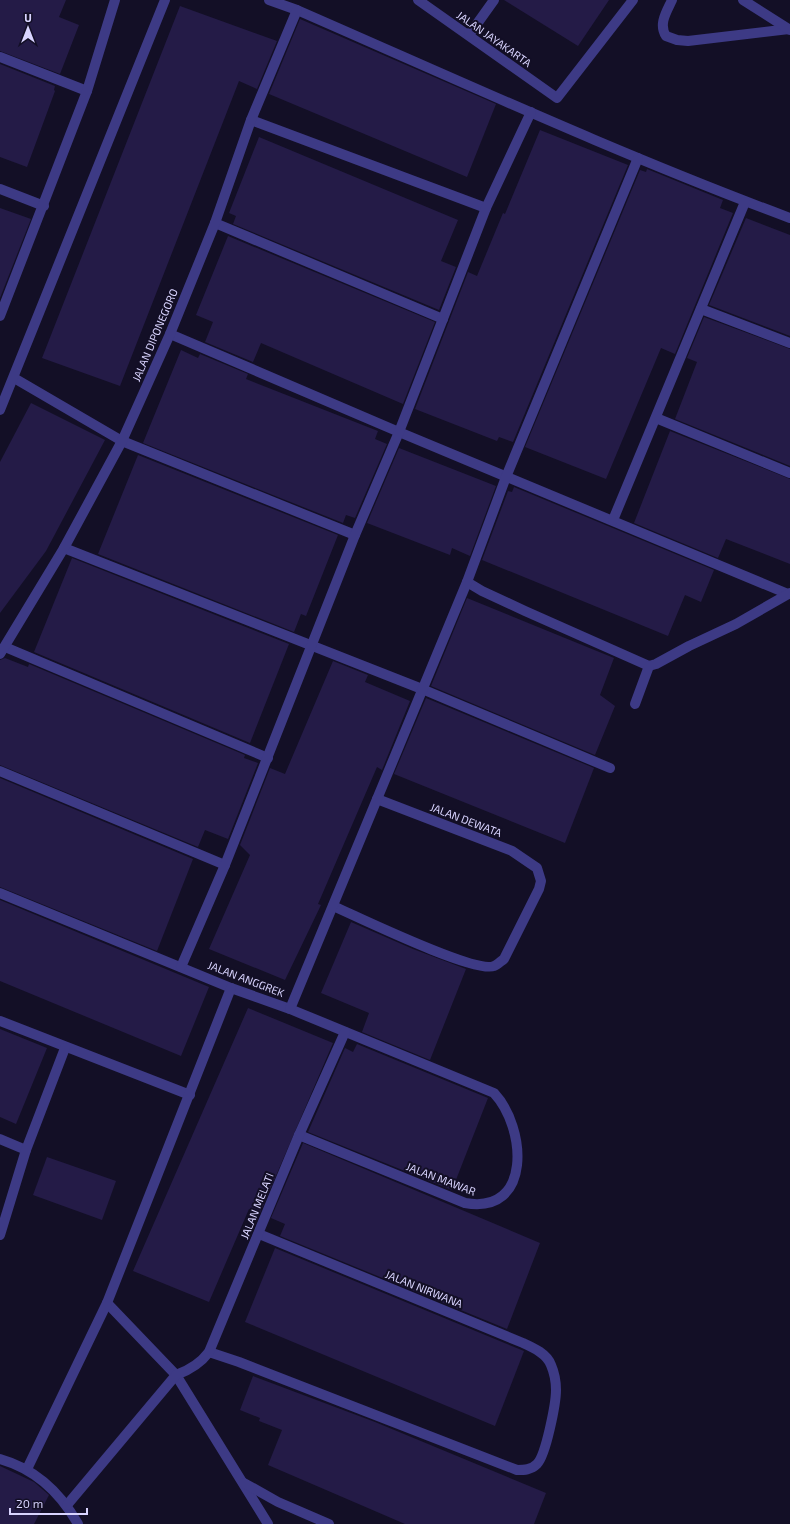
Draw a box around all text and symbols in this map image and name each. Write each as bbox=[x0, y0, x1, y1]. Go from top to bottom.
north arrow bbox=[8, 8, 48, 48]
street label: JALAN JAYAKARTA bbox=[454, 8, 534, 69]
text: U bbox=[24, 11, 32, 24]
street label: JALAN DIPONEGORO bbox=[129, 286, 180, 383]
street label: JALAN DEWATA bbox=[429, 800, 504, 839]
street label: JALAN ANGGREK bbox=[206, 958, 287, 999]
street label: JALAN MAWAR bbox=[405, 1159, 478, 1198]
street label: JALAN MELATI bbox=[237, 1171, 276, 1241]
street label: JALAN NIRWANA bbox=[384, 1267, 465, 1310]
scale bar bbox=[10, 1490, 87, 1516]
text: 20 m bbox=[16, 1496, 43, 1510]

